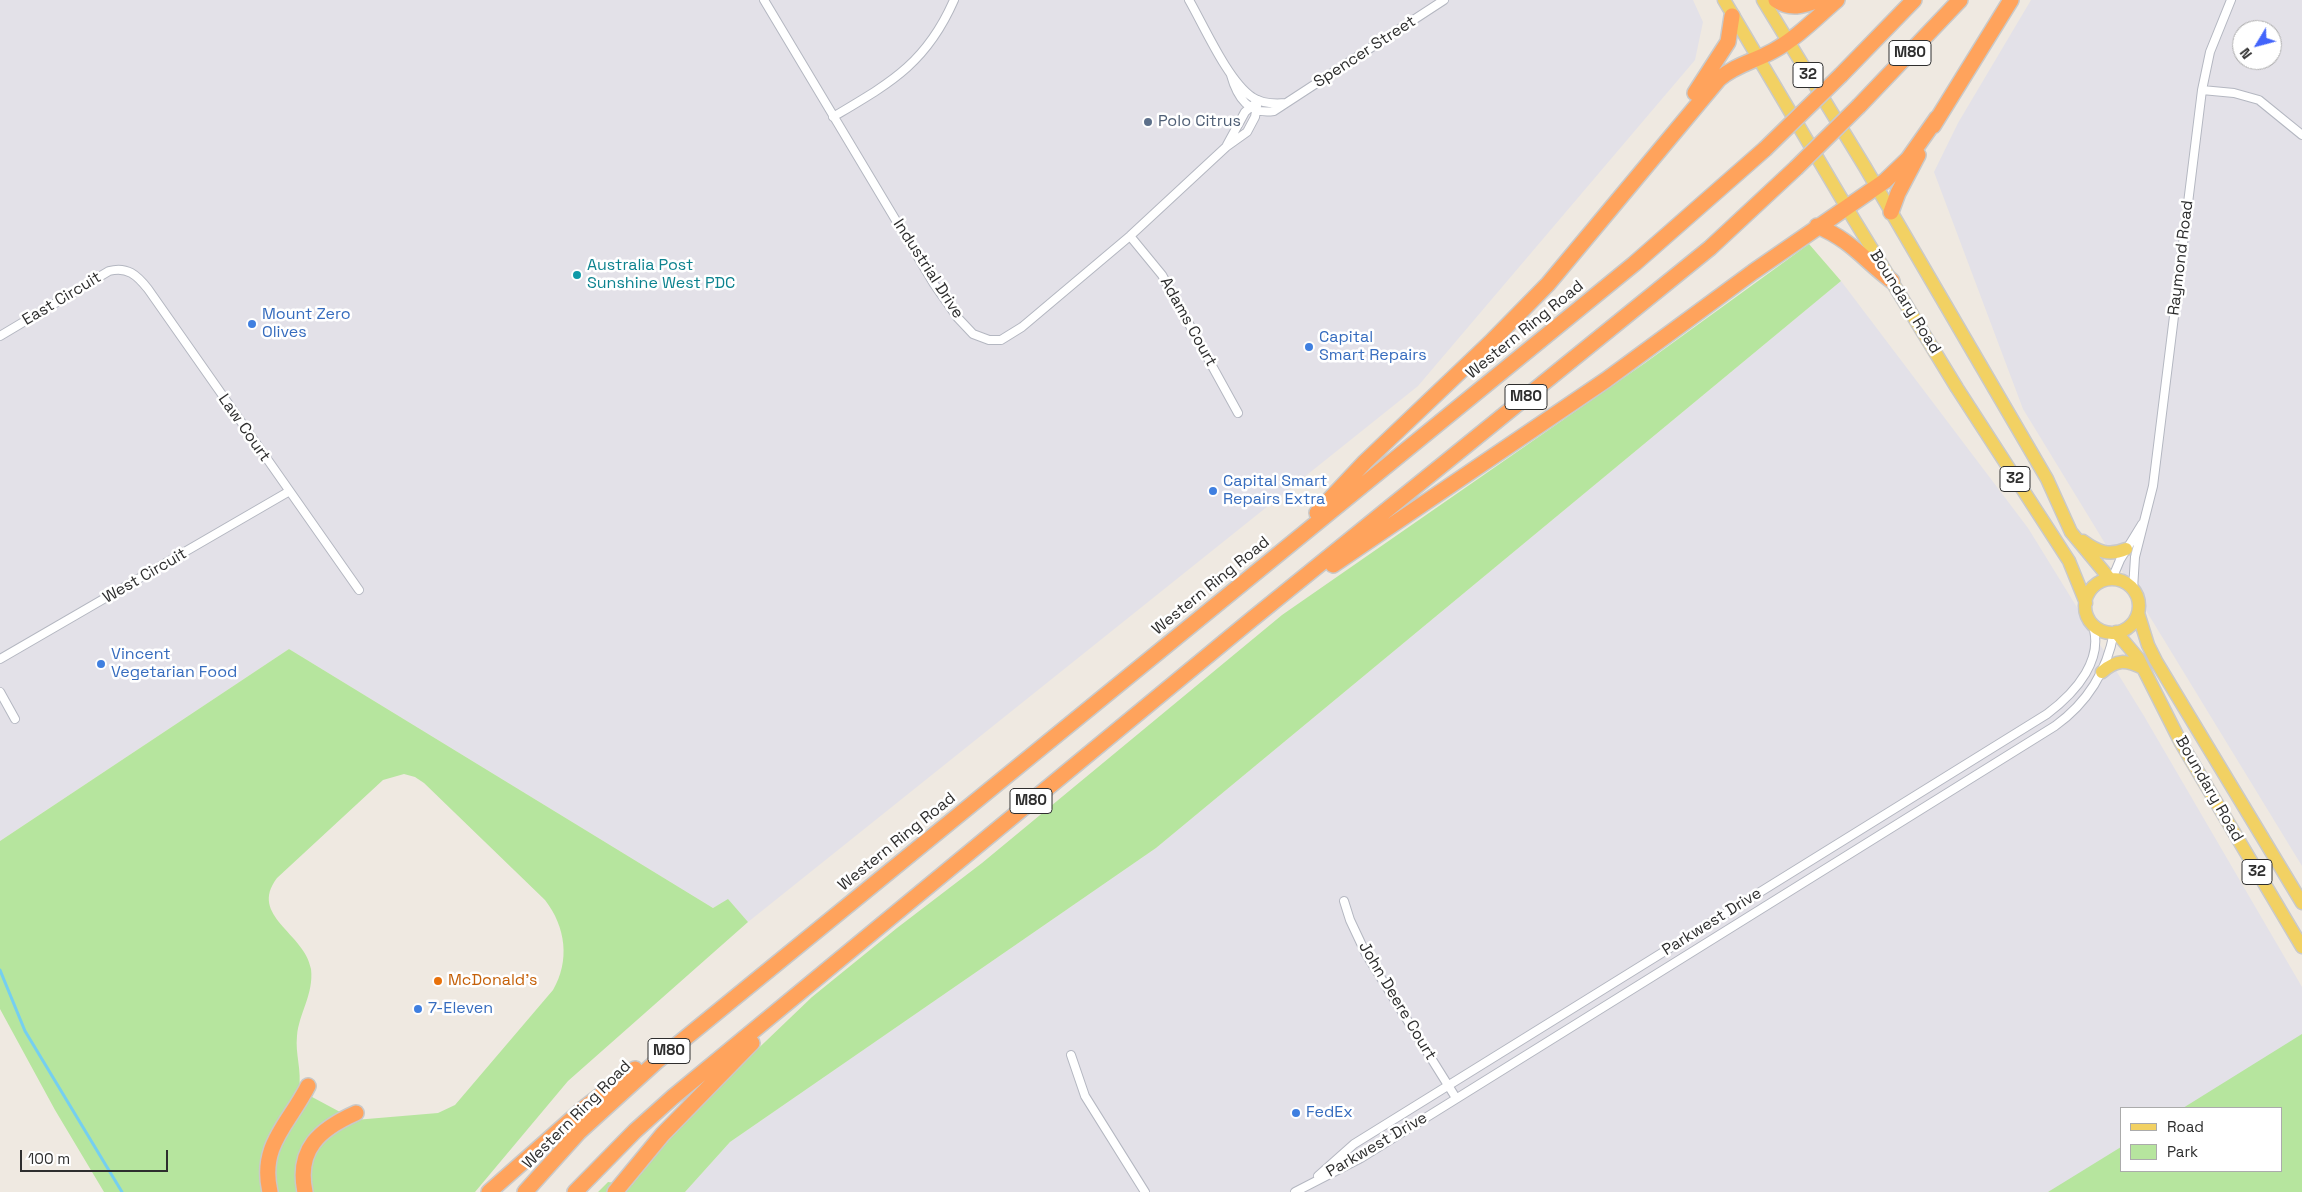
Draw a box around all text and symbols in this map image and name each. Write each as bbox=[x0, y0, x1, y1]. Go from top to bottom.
street label: Spencer Street bbox=[1311, 12, 1419, 92]
north arrow bbox=[2232, 20, 2282, 70]
road number: M80 bbox=[1889, 40, 1931, 66]
text: N bbox=[2236, 44, 2256, 63]
road number: 32 bbox=[1793, 62, 1823, 88]
place label: Polo Citrus bbox=[1158, 112, 1241, 132]
marker: Polo Citrus bbox=[1142, 116, 1154, 128]
street label: Raymond Road bbox=[2164, 199, 2198, 317]
street label: Industrial Drive bbox=[889, 216, 967, 322]
street label: Boundary Road bbox=[1865, 247, 1945, 357]
place label: Australia Post Sunshine West PDC bbox=[587, 256, 735, 294]
street label: East Circuit bbox=[19, 268, 105, 330]
marker: Australia Post Sunshine West PDC bbox=[571, 269, 583, 281]
street label: Adams Court bbox=[1156, 274, 1220, 370]
street label: Western Ring Road bbox=[1462, 277, 1588, 383]
place label: Mount Zero Olives bbox=[262, 305, 351, 343]
marker: Mount Zero Olives bbox=[246, 318, 258, 330]
place label: Capital Smart Repairs bbox=[1319, 328, 1427, 366]
marker: Capital Smart Repairs bbox=[1303, 341, 1315, 353]
road number: M80 bbox=[1505, 384, 1547, 410]
street label: Law Court bbox=[214, 391, 274, 465]
road number: 32 bbox=[2000, 466, 2030, 492]
place label: Capital Smart Repairs Extra bbox=[1223, 472, 1327, 510]
marker: Capital Smart Repairs Extra bbox=[1207, 485, 1219, 497]
street label: Western Ring Road bbox=[1148, 533, 1274, 639]
street label: West Circuit bbox=[100, 544, 190, 608]
place label: Vincent Vegetarian Food bbox=[111, 645, 237, 683]
marker: Vincent Vegetarian Food bbox=[95, 658, 107, 670]
street label: Boundary Road bbox=[2171, 733, 2247, 845]
road number: M80 bbox=[1010, 788, 1052, 814]
street label: Western Ring Road bbox=[834, 789, 960, 895]
road number: 32 bbox=[2242, 860, 2272, 884]
street label: Parkwest Drive bbox=[1659, 884, 1765, 960]
street label: John Deere Court bbox=[1354, 938, 1440, 1064]
place label: McDonald's bbox=[448, 971, 538, 991]
marker: McDonald's bbox=[432, 975, 444, 987]
place label: 7-Eleven bbox=[428, 999, 493, 1019]
marker: 7-Eleven bbox=[412, 1003, 424, 1015]
road number: M80 bbox=[648, 1038, 690, 1064]
street label: Western Ring Road bbox=[519, 1057, 635, 1173]
place label: FedEx bbox=[1306, 1103, 1353, 1123]
marker: FedEx bbox=[1290, 1107, 1302, 1119]
legend bbox=[2120, 1107, 2282, 1172]
street label: Parkwest Drive bbox=[1323, 1108, 1431, 1182]
text: Road bbox=[2167, 1117, 2204, 1136]
scale bar bbox=[22, 1140, 170, 1172]
text: Park bbox=[2167, 1142, 2198, 1161]
text: 100 m bbox=[28, 1149, 70, 1168]

